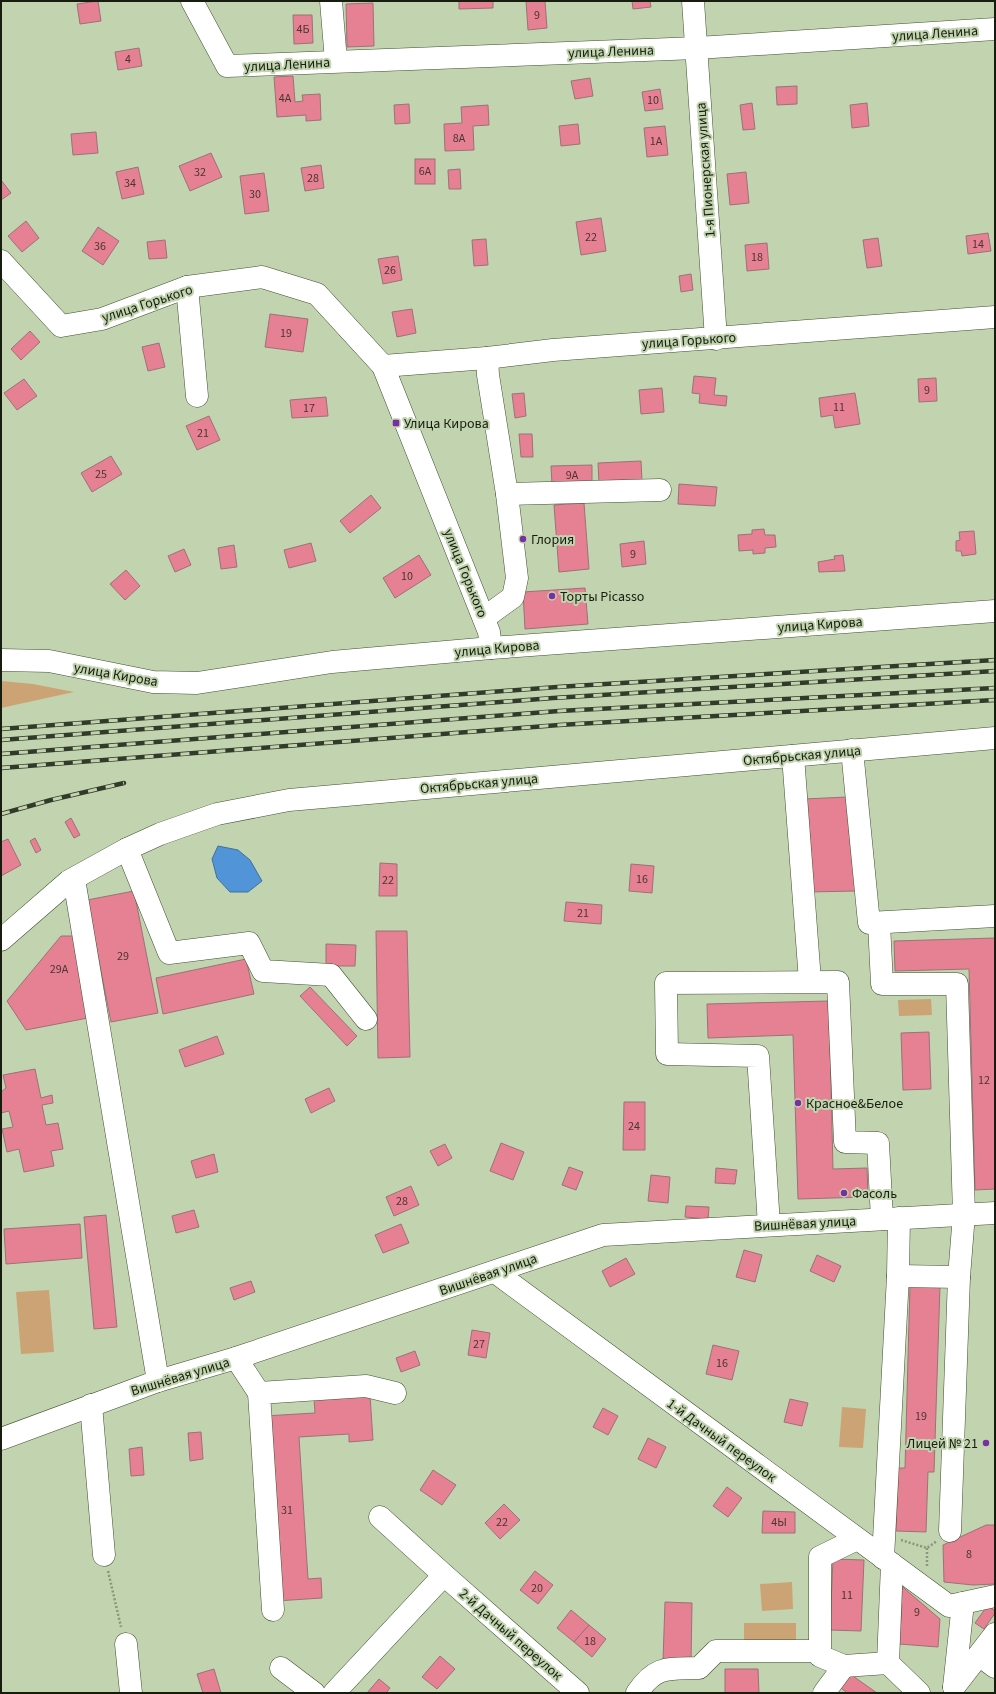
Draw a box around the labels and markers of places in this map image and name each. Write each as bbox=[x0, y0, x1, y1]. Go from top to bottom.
place label: Улица Кирова bbox=[404, 414, 489, 434]
marker: Улица Кирова bbox=[391, 418, 401, 428]
place label: Глория bbox=[531, 530, 574, 550]
marker: Глория bbox=[518, 534, 528, 544]
place label: Торты Picasso bbox=[560, 587, 644, 607]
marker: Торты Picasso bbox=[547, 591, 557, 601]
place label: Красное&Белое bbox=[806, 1094, 903, 1114]
marker: Красное&Белое bbox=[793, 1098, 803, 1108]
place label: Фасоль bbox=[852, 1184, 897, 1204]
marker: Фасоль bbox=[839, 1188, 849, 1198]
place label: Лицей № 21 bbox=[907, 1434, 978, 1454]
marker: Лицей № 21 bbox=[981, 1438, 991, 1448]

